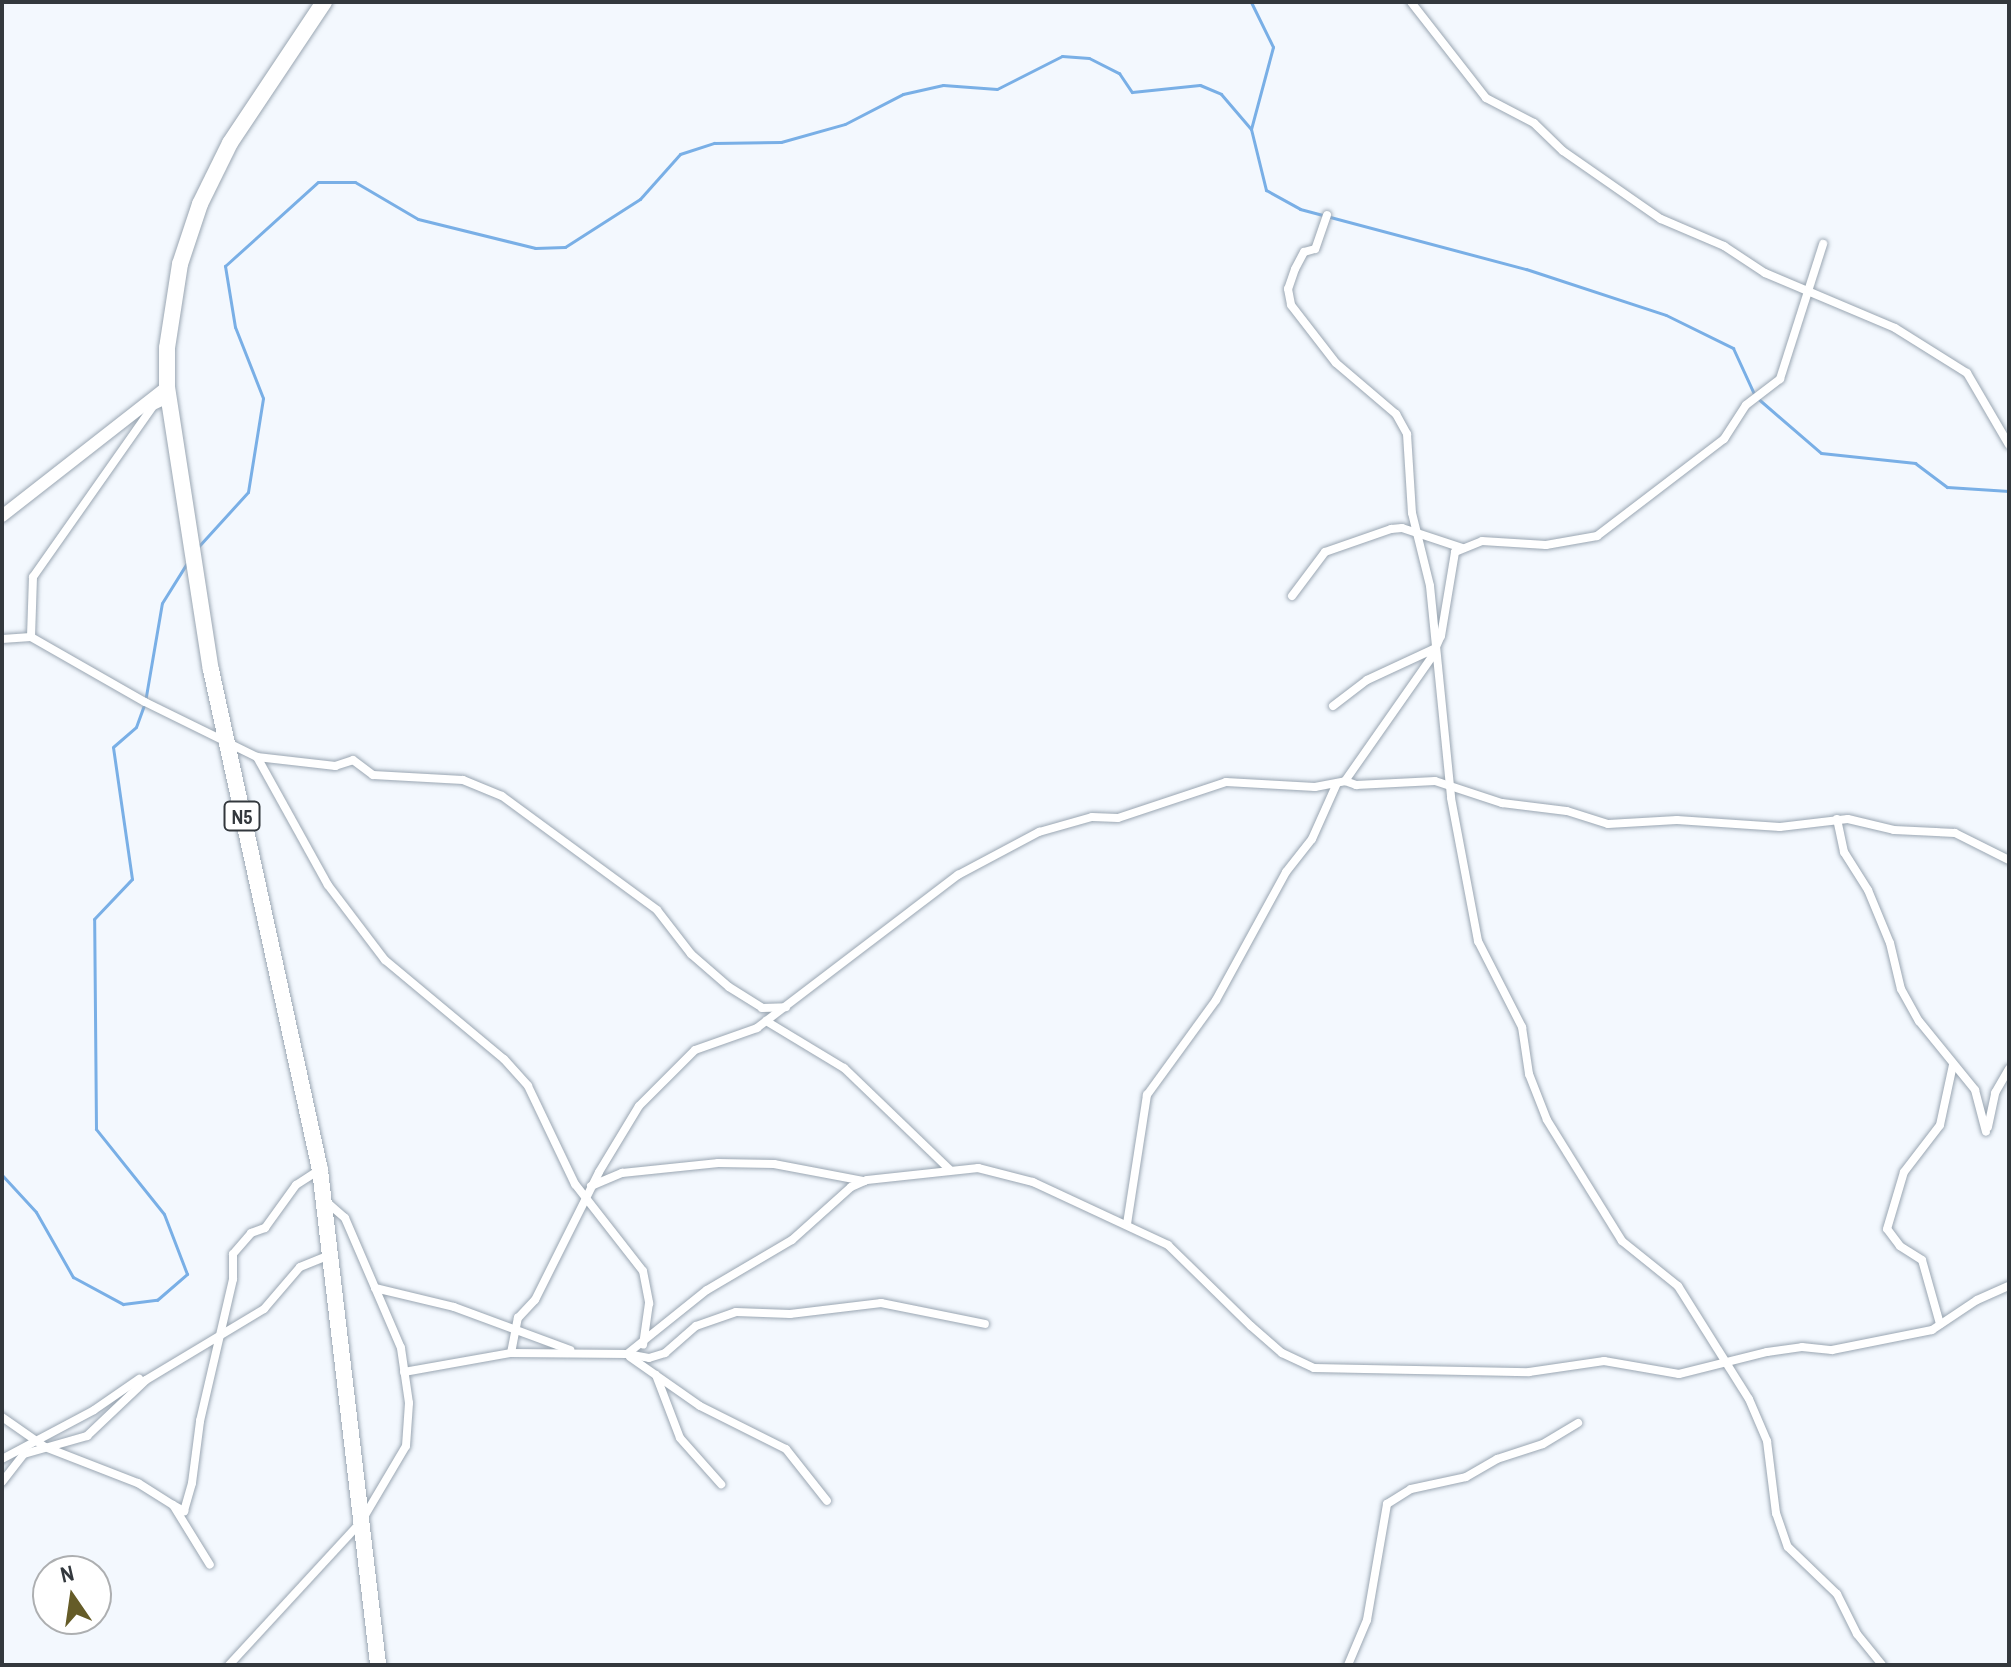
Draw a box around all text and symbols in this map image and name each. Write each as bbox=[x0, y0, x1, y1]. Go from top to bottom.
road number: N5 bbox=[222, 800, 262, 832]
north arrow bbox=[32, 1555, 112, 1635]
text: N bbox=[57, 1557, 77, 1590]

